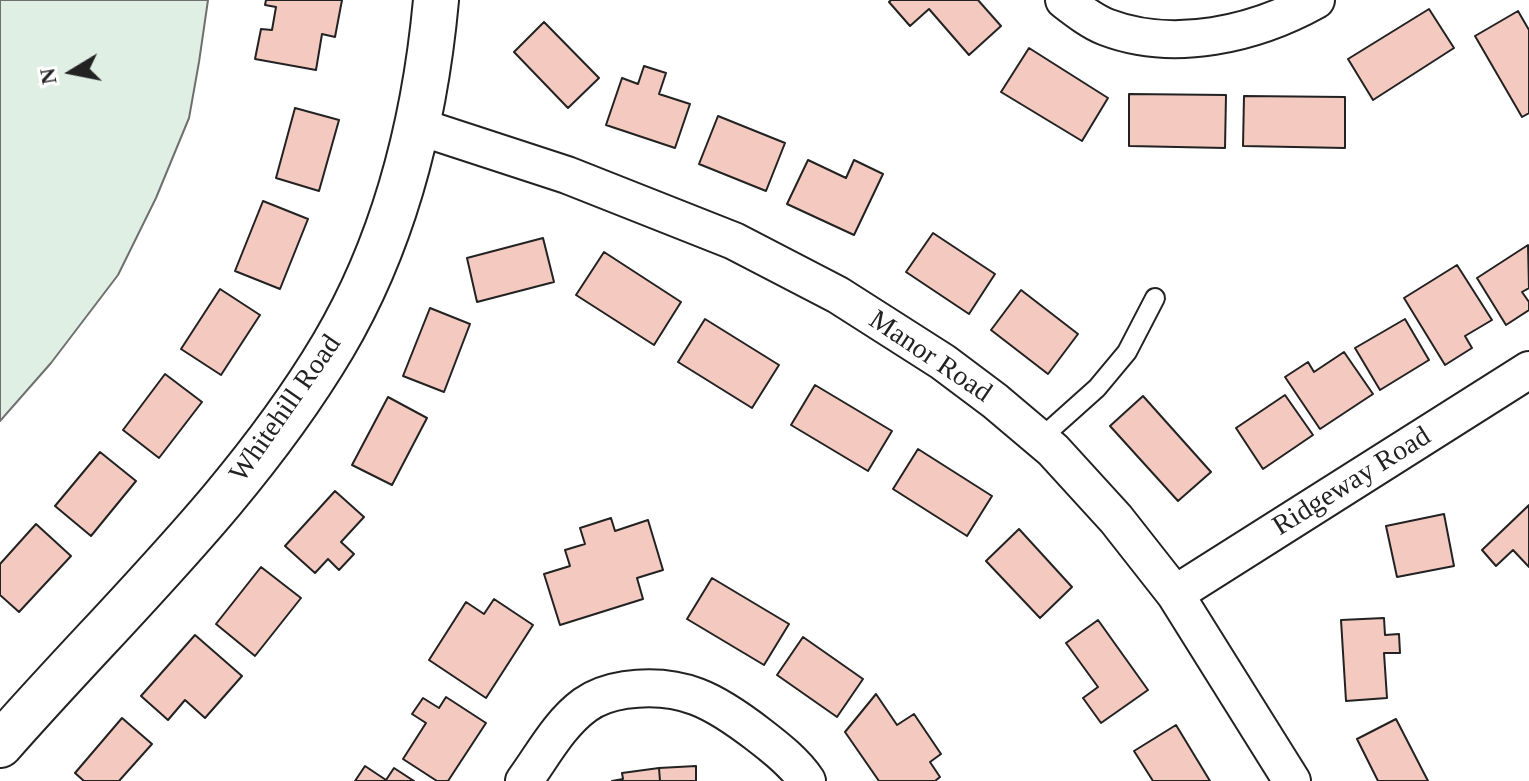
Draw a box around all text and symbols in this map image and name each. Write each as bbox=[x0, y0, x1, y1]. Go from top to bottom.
north arrow bbox=[32, 32, 112, 112]
text: N bbox=[34, 66, 62, 86]
street label: Manor Road bbox=[862, 304, 998, 410]
street label: Whitehill Road bbox=[223, 329, 349, 489]
street label: Ridgeway Road bbox=[1267, 420, 1437, 544]

